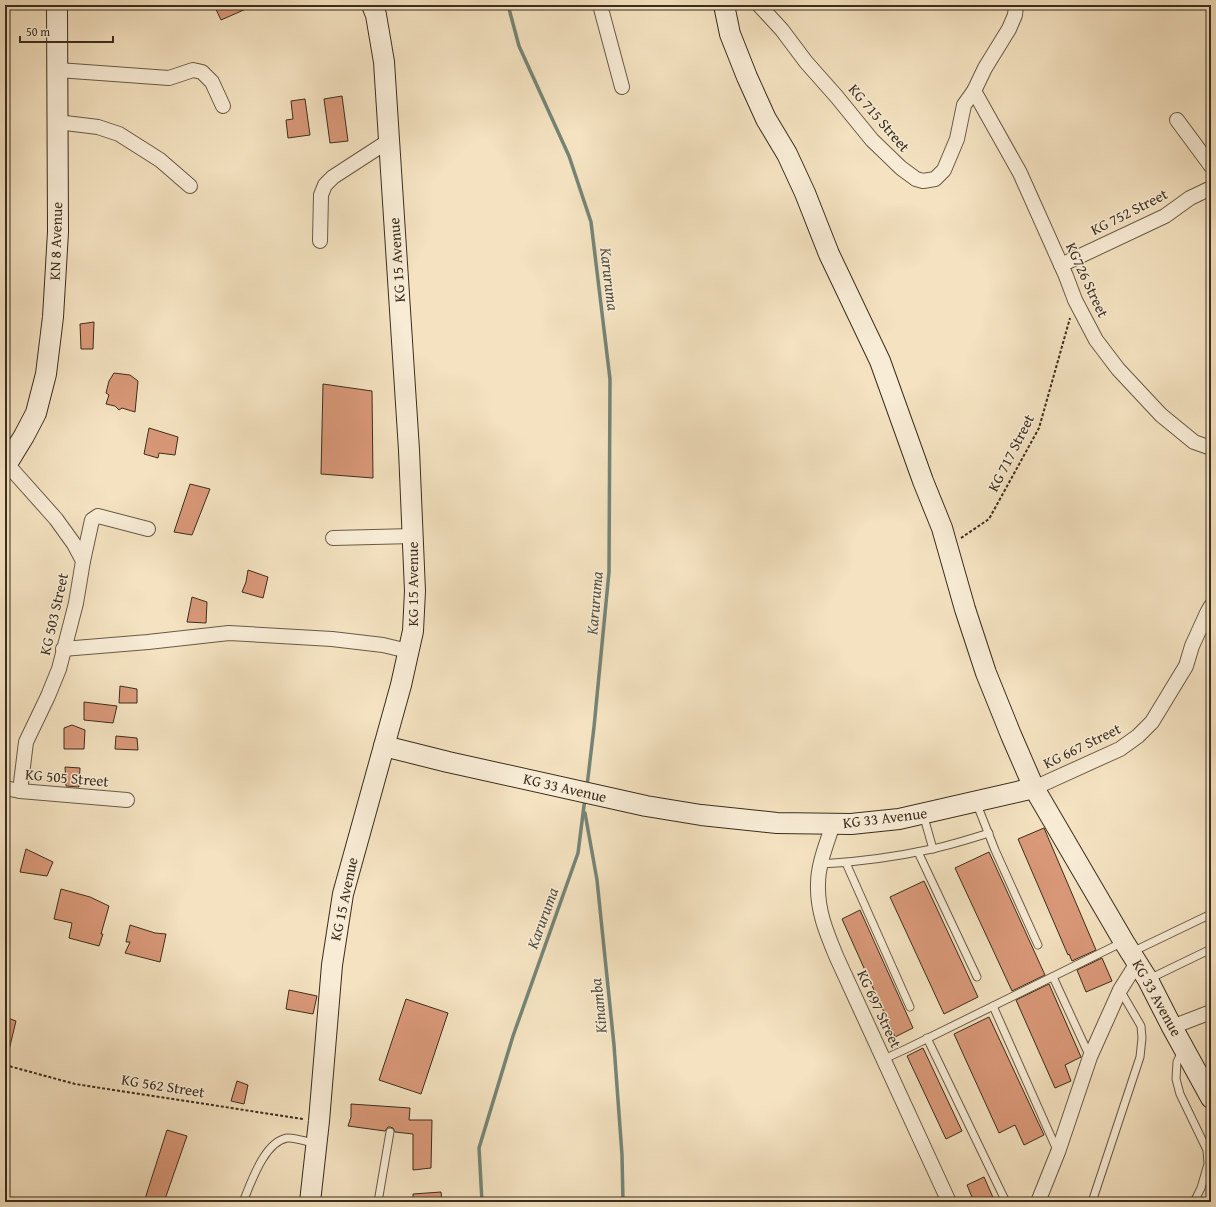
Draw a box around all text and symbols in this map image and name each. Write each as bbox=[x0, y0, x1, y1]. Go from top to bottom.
scale bar bbox=[20, 18, 113, 44]
text: 50 m bbox=[26, 23, 50, 40]
street label: KG 715 Street bbox=[844, 79, 915, 157]
street label: KG 752 Street bbox=[1087, 183, 1172, 240]
street label: KN 8 Avenue bbox=[44, 201, 67, 281]
street label: KG 15 Avenue bbox=[383, 217, 410, 303]
street label: KG726 Street bbox=[1061, 239, 1114, 321]
water label: Karuruma bbox=[594, 245, 626, 313]
street label: KG 717 Street bbox=[982, 410, 1039, 495]
street label: KG 15 Avenue bbox=[402, 542, 423, 626]
street label: KG 503 Street bbox=[34, 570, 73, 657]
water label: Karuruma bbox=[579, 570, 609, 637]
street label: KG 667 Street bbox=[1039, 717, 1125, 773]
street label: KG 505 Street bbox=[24, 763, 110, 792]
street label: KG 33 Avenue bbox=[521, 768, 609, 807]
street label: KG 33 Avenue bbox=[842, 802, 928, 833]
street label: KG 15 Avenue bbox=[324, 855, 363, 943]
water label: Karuruma bbox=[519, 883, 564, 953]
street label: KG 33 Avenue bbox=[1128, 956, 1187, 1040]
street label: KG 697 Street bbox=[852, 966, 907, 1052]
water label: Kinamba bbox=[583, 977, 613, 1036]
street label: KG 562 Street bbox=[120, 1069, 207, 1103]

